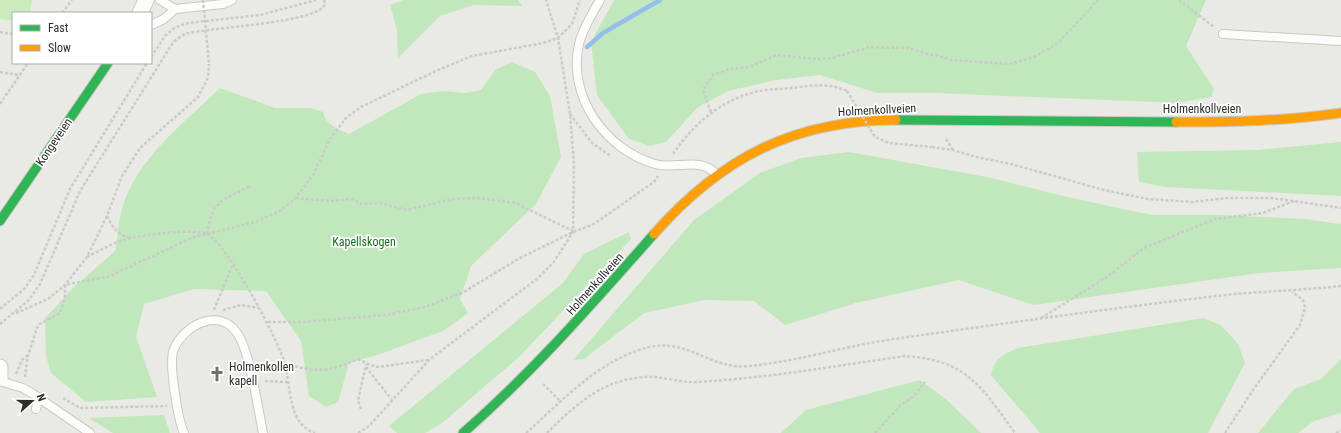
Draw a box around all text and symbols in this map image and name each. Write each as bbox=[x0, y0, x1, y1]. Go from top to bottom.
legend bbox=[12, 12, 152, 64]
text: Fast bbox=[48, 21, 69, 35]
text: Slow bbox=[48, 41, 71, 55]
street label: Holmenkollveien bbox=[837, 101, 917, 119]
street label: Holmenkollveien bbox=[1163, 102, 1241, 116]
street label: Kongeveien bbox=[33, 115, 75, 169]
park label: Kapellskogen bbox=[332, 235, 396, 249]
street label: Holmenkollveien bbox=[564, 250, 627, 318]
place label: Holmenkollen kapell bbox=[229, 360, 294, 388]
church icon: Holmenkollen kapell bbox=[208, 365, 226, 383]
north arrow bbox=[12, 381, 52, 421]
text: N bbox=[34, 392, 48, 403]

